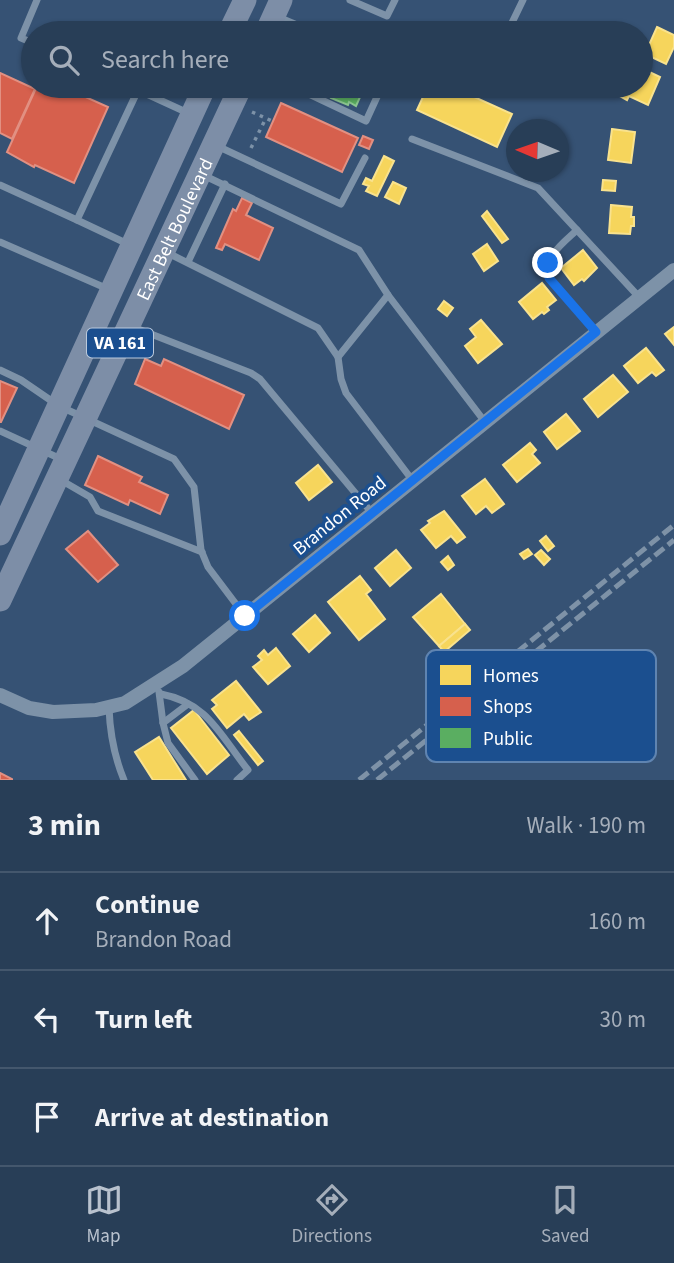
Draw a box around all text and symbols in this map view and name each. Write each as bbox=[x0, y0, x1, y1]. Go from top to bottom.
search box bbox=[21, 21, 653, 98]
icon: search bbox=[45, 41, 83, 79]
text: Search here bbox=[101, 41, 229, 78]
north arrow bbox=[506, 119, 569, 182]
street label: East Belt Boulevard bbox=[130, 154, 220, 305]
route end bbox=[532, 247, 563, 278]
road number: VA 161 bbox=[87, 328, 153, 358]
street label: Brandon Road bbox=[287, 470, 392, 562]
route start bbox=[229, 600, 260, 631]
legend bbox=[426, 650, 656, 762]
text: Homes bbox=[483, 663, 539, 690]
text: Shops bbox=[483, 694, 532, 721]
text: Public bbox=[483, 726, 533, 753]
text: 3 min bbox=[28, 804, 101, 847]
text: Walk · 190 m bbox=[527, 809, 646, 842]
text: Continue bbox=[95, 886, 200, 923]
icon: ahead bbox=[28, 902, 66, 940]
text: 160 m bbox=[588, 905, 646, 938]
text: Brandon Road bbox=[95, 923, 232, 956]
icon: left bbox=[28, 1000, 66, 1038]
text: Turn left bbox=[95, 1001, 192, 1038]
text: 30 m bbox=[599, 1003, 646, 1036]
icon: arrive bbox=[28, 1098, 66, 1136]
text: Arrive at destination bbox=[95, 1099, 329, 1136]
tab: Map bbox=[85, 1181, 123, 1250]
tab: Directions bbox=[292, 1181, 372, 1250]
tab: Saved bbox=[541, 1181, 589, 1250]

